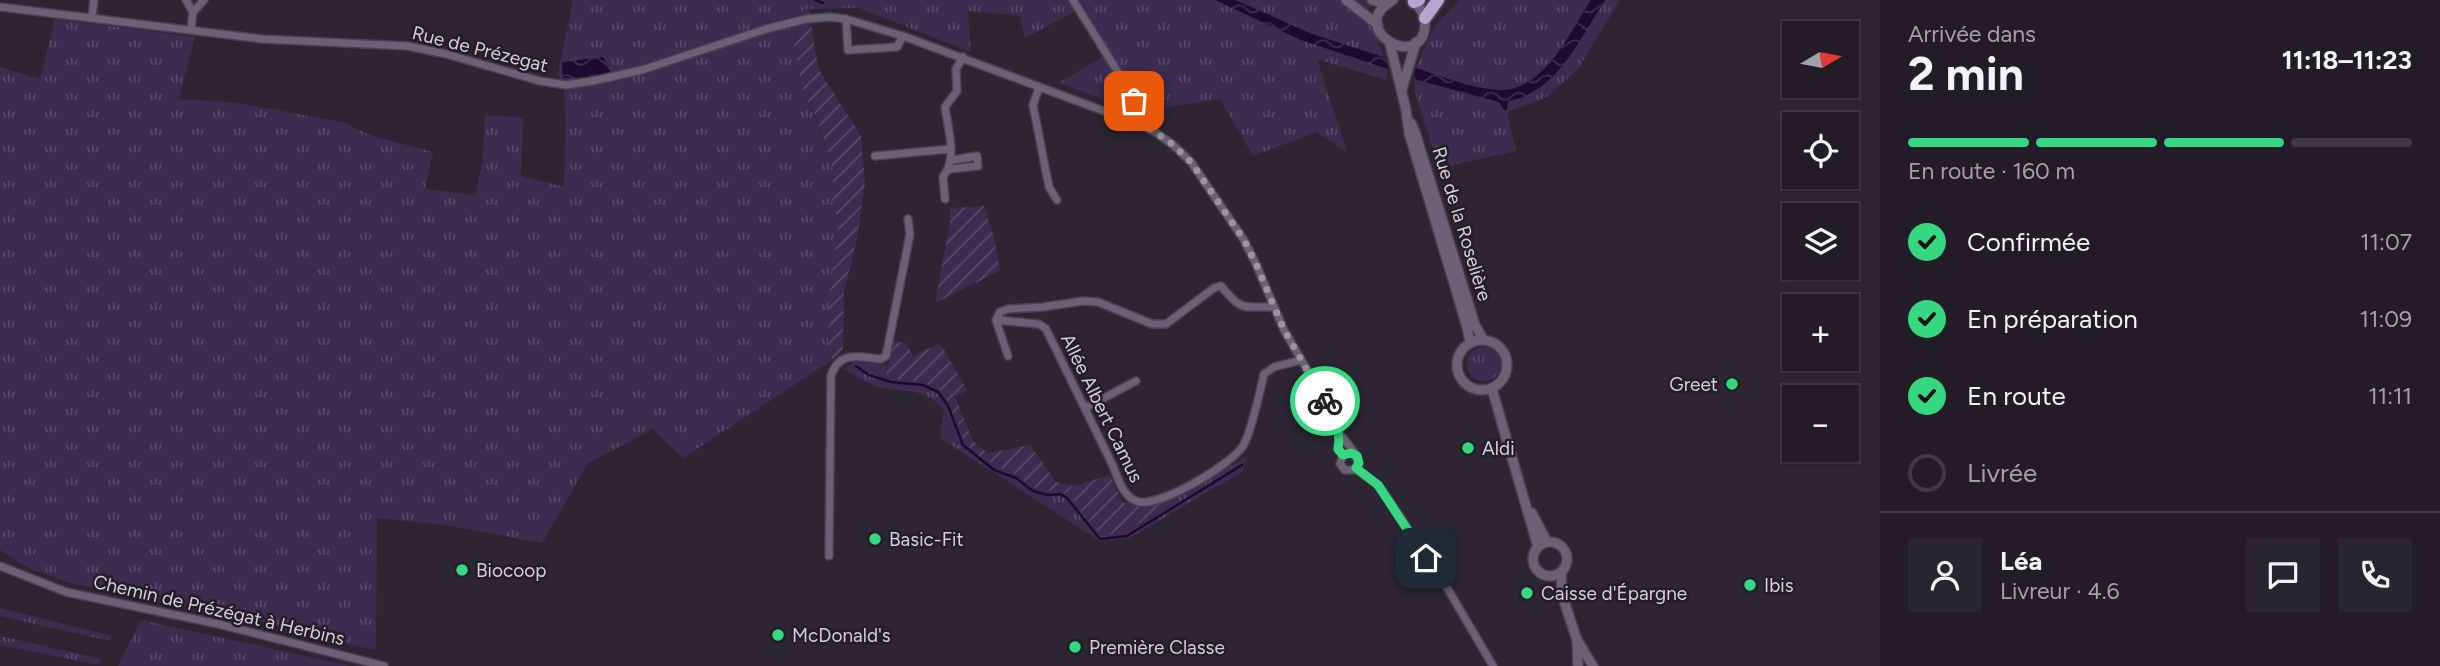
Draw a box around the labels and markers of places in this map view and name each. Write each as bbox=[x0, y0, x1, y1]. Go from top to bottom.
pin bbox=[1104, 71, 1164, 131]
place label: Greet bbox=[1669, 373, 1718, 396]
marker: Greet bbox=[1724, 376, 1740, 392]
place label: Aldi bbox=[1482, 437, 1515, 460]
marker: Aldi bbox=[1460, 440, 1476, 456]
place label: Basic-Fit bbox=[889, 528, 964, 551]
pin bbox=[1396, 528, 1456, 588]
marker: Basic-Fit bbox=[867, 531, 883, 547]
place label: Biocoop bbox=[476, 559, 547, 582]
marker: Biocoop bbox=[454, 562, 470, 578]
place label: Ibis bbox=[1764, 574, 1794, 597]
marker: Ibis bbox=[1742, 577, 1758, 593]
place label: Caisse d'Épargne bbox=[1541, 582, 1687, 605]
marker: Caisse d'Épargne bbox=[1519, 585, 1535, 601]
place label: McDonald's bbox=[792, 624, 891, 647]
marker: McDonald's bbox=[770, 627, 786, 643]
place label: Première Classe bbox=[1089, 636, 1225, 659]
marker: Première Classe bbox=[1067, 639, 1083, 655]

